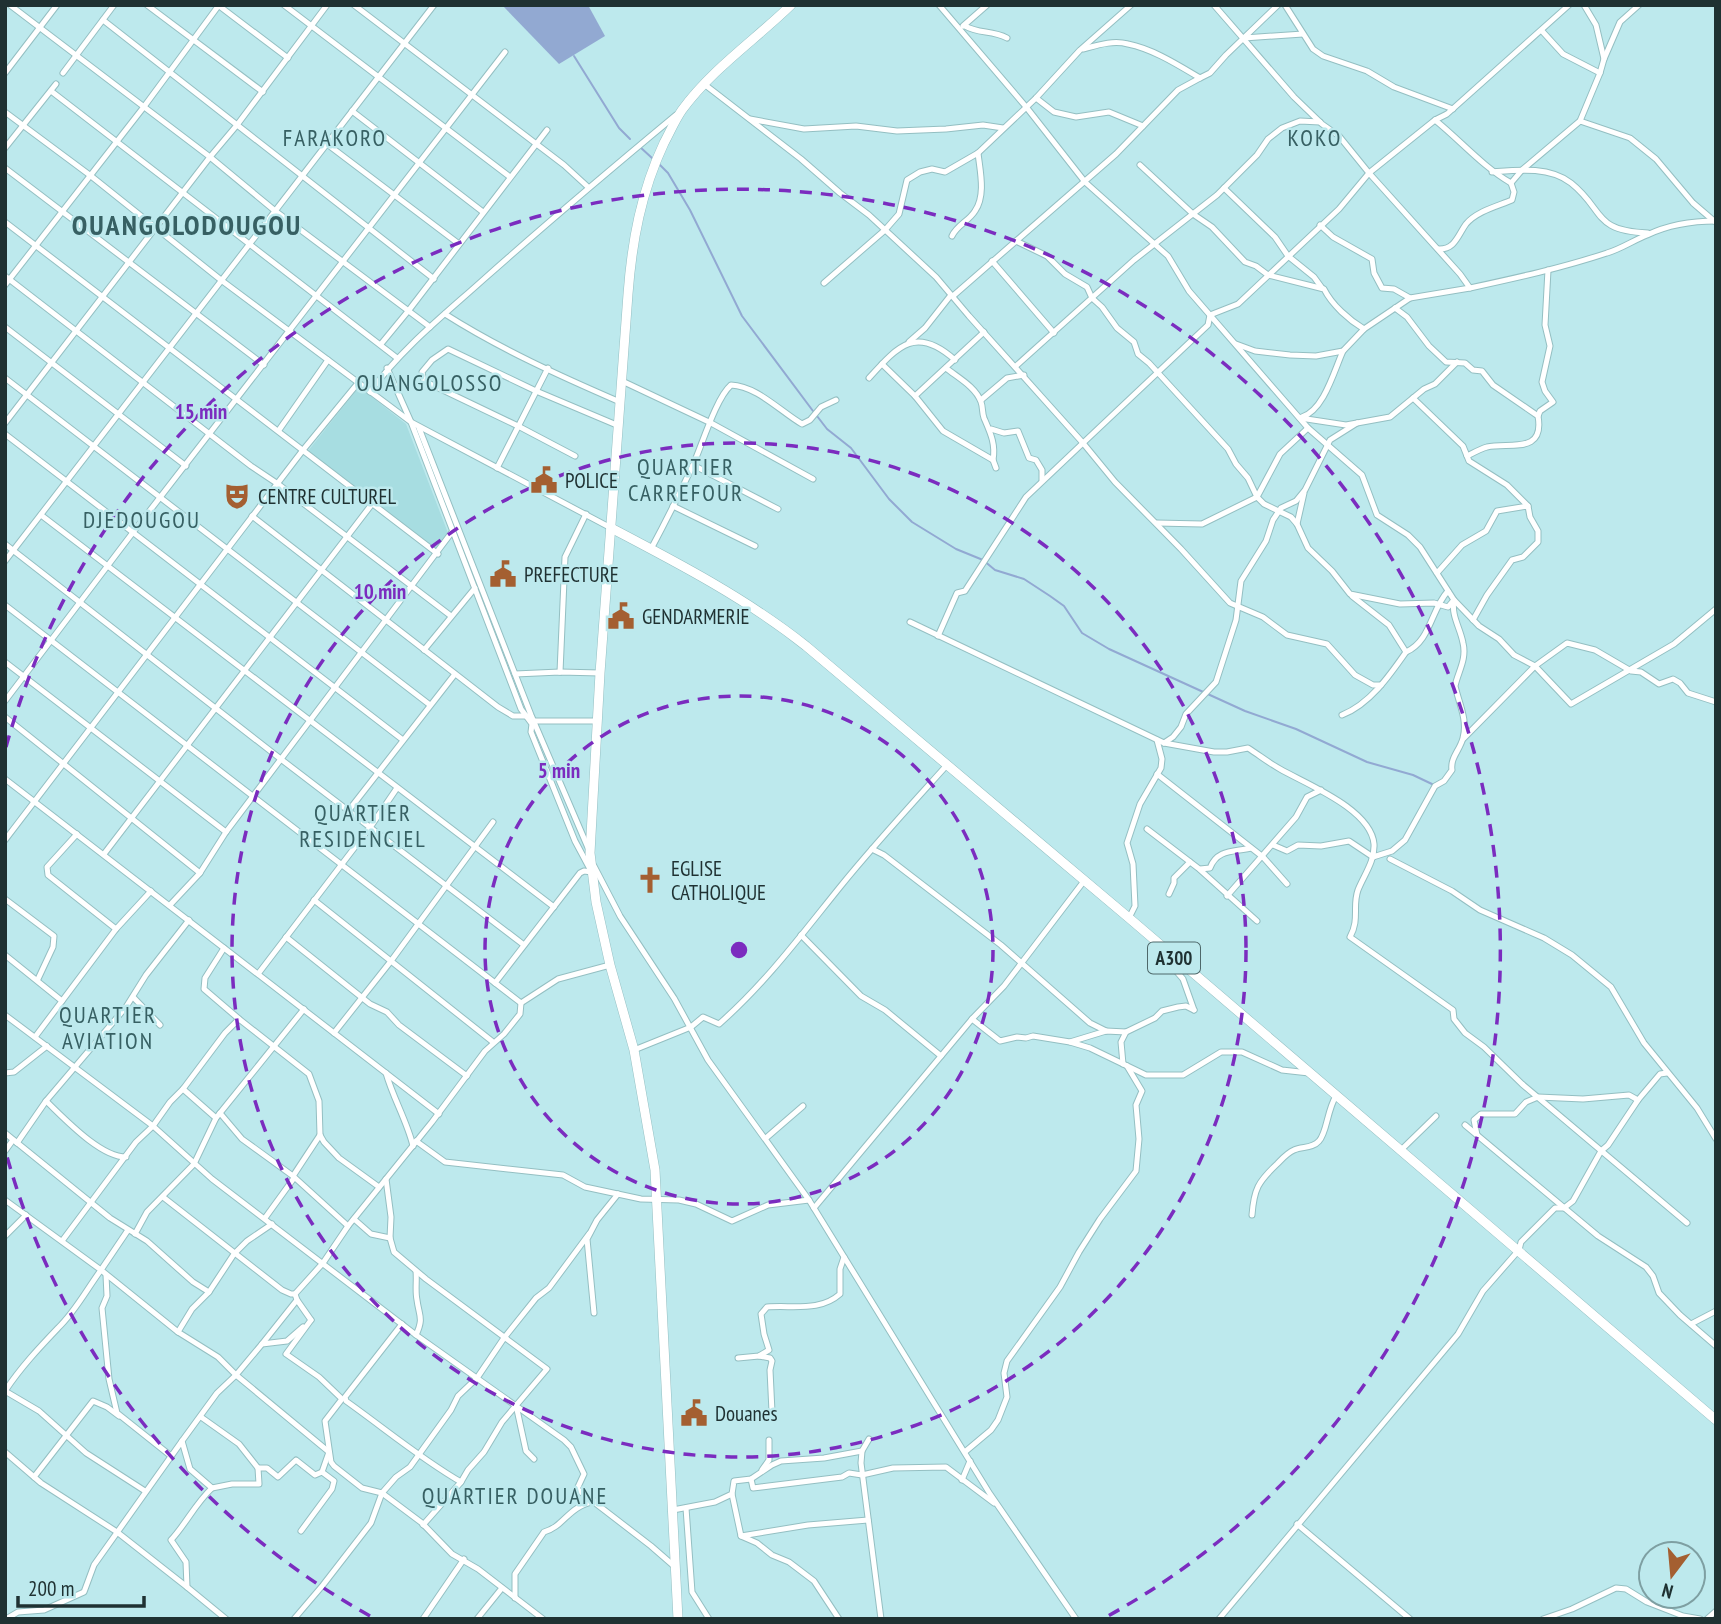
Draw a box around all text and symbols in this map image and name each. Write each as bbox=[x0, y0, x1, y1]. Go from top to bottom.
district label: FARAKORO bbox=[283, 123, 387, 152]
district label: KOKO bbox=[1287, 123, 1343, 152]
district label: OUANGOLODOUGOU bbox=[72, 206, 302, 243]
district label: OUANGOLOSSO bbox=[357, 368, 503, 397]
text: 15 min bbox=[175, 398, 227, 425]
district label: QUARTIER CARREFOUR bbox=[628, 452, 744, 507]
public building icon: POLICE bbox=[529, 465, 559, 495]
place label: POLICE bbox=[565, 467, 618, 494]
theatre icon: CENTRE CULTUREL bbox=[222, 481, 252, 511]
place label: CENTRE CULTUREL bbox=[258, 483, 396, 510]
district label: DJEDOUGOU bbox=[83, 505, 201, 534]
public building icon: PREFECTURE bbox=[488, 559, 518, 589]
place label: PREFECTURE bbox=[524, 561, 619, 588]
text: 10 min bbox=[354, 578, 406, 605]
public building icon: GENDARMERIE bbox=[606, 601, 636, 631]
place label: GENDARMERIE bbox=[642, 603, 750, 630]
text: 5 min bbox=[538, 757, 580, 784]
district label: QUARTIER RESIDENCIEL bbox=[299, 798, 427, 853]
place label: EGLISE CATHOLIQUE bbox=[671, 855, 766, 906]
church icon: EGLISE CATHOLIQUE bbox=[635, 865, 665, 895]
centre of rings bbox=[727, 938, 751, 962]
road number: A300 bbox=[1148, 942, 1200, 974]
district label: QUARTIER AVIATION bbox=[59, 1000, 157, 1055]
public building icon: Douanes bbox=[679, 1398, 709, 1428]
place label: Douanes bbox=[715, 1400, 778, 1427]
district label: QUARTIER DOUANE bbox=[422, 1481, 608, 1510]
north arrow bbox=[1637, 1540, 1707, 1610]
scale bar bbox=[18, 1564, 144, 1608]
text: 200 m bbox=[28, 1575, 74, 1602]
text: N bbox=[1659, 1578, 1676, 1604]

